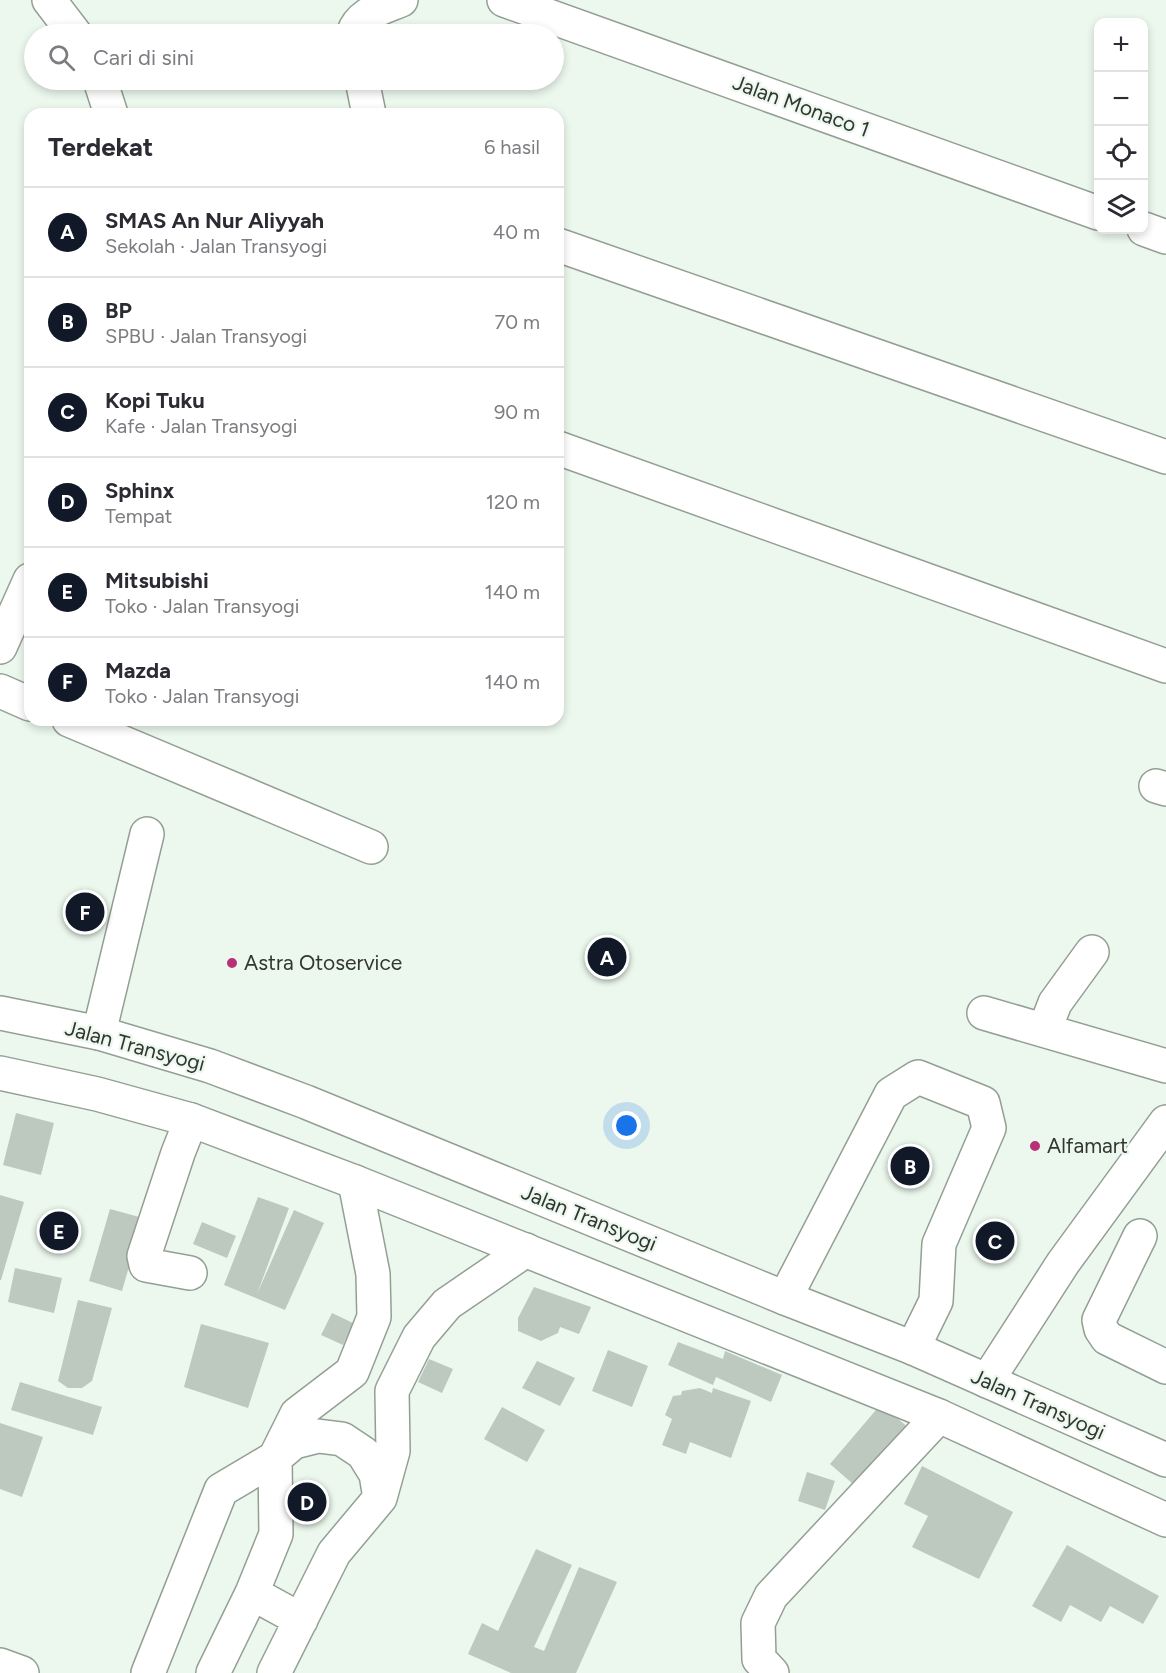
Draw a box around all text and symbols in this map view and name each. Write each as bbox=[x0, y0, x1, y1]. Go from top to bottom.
map controls bbox=[1094, 18, 1148, 234]
button: + bbox=[1094, 18, 1148, 72]
search box bbox=[24, 24, 564, 90]
icon: search bbox=[45, 41, 78, 74]
text: Cari di sini bbox=[93, 44, 194, 71]
street label: Jalan Monaco 1 bbox=[729, 69, 873, 142]
button: − bbox=[1094, 72, 1148, 126]
button: locate bbox=[1094, 126, 1148, 180]
text: Terdekat bbox=[48, 131, 153, 163]
text: 6 hasil bbox=[484, 135, 540, 159]
button: layers bbox=[1094, 180, 1148, 234]
text: SMAS An Nur Aliyyah bbox=[105, 207, 324, 234]
text: A bbox=[60, 220, 75, 244]
text: 40 m bbox=[493, 220, 540, 244]
text: Sekolah · Jalan Transyogi bbox=[105, 234, 327, 258]
text: BP bbox=[105, 297, 132, 324]
text: B bbox=[61, 310, 74, 334]
text: 70 m bbox=[494, 310, 540, 334]
text: SPBU · Jalan Transyogi bbox=[105, 324, 307, 348]
text: Kopi Tuku bbox=[105, 387, 205, 414]
text: C bbox=[60, 400, 75, 424]
text: 90 m bbox=[494, 400, 540, 424]
text: Kafe · Jalan Transyogi bbox=[105, 414, 297, 438]
text: Sphinx bbox=[105, 477, 174, 504]
text: D bbox=[61, 490, 75, 514]
text: 120 m bbox=[486, 490, 540, 514]
text: Tempat bbox=[105, 504, 172, 528]
text: Mitsubishi bbox=[105, 567, 209, 594]
text: E bbox=[62, 580, 73, 604]
text: 140 m bbox=[485, 580, 540, 604]
text: Toko · Jalan Transyogi bbox=[105, 594, 299, 618]
text: Mazda bbox=[105, 657, 171, 684]
text: F bbox=[62, 670, 73, 694]
text: 140 m bbox=[485, 670, 540, 694]
text: Toko · Jalan Transyogi bbox=[105, 684, 299, 708]
pin: F bbox=[66, 890, 104, 934]
pin: A bbox=[588, 934, 626, 980]
place label: Astra Otoservice bbox=[244, 950, 402, 975]
marker: Astra Otoservice bbox=[225, 956, 239, 970]
street label: Jalan Transyogi bbox=[62, 1015, 208, 1076]
your location bbox=[612, 1111, 641, 1140]
place label: Alfamart bbox=[1047, 1133, 1128, 1158]
marker: Alfamart bbox=[1028, 1139, 1042, 1153]
pin: B bbox=[890, 1144, 930, 1188]
street label: Jalan Transyogi bbox=[518, 1179, 661, 1256]
pin: E bbox=[40, 1208, 78, 1254]
pin: C bbox=[976, 1218, 1014, 1264]
street label: Jalan Transyogi bbox=[967, 1363, 1109, 1444]
pin: D bbox=[288, 1480, 326, 1524]

